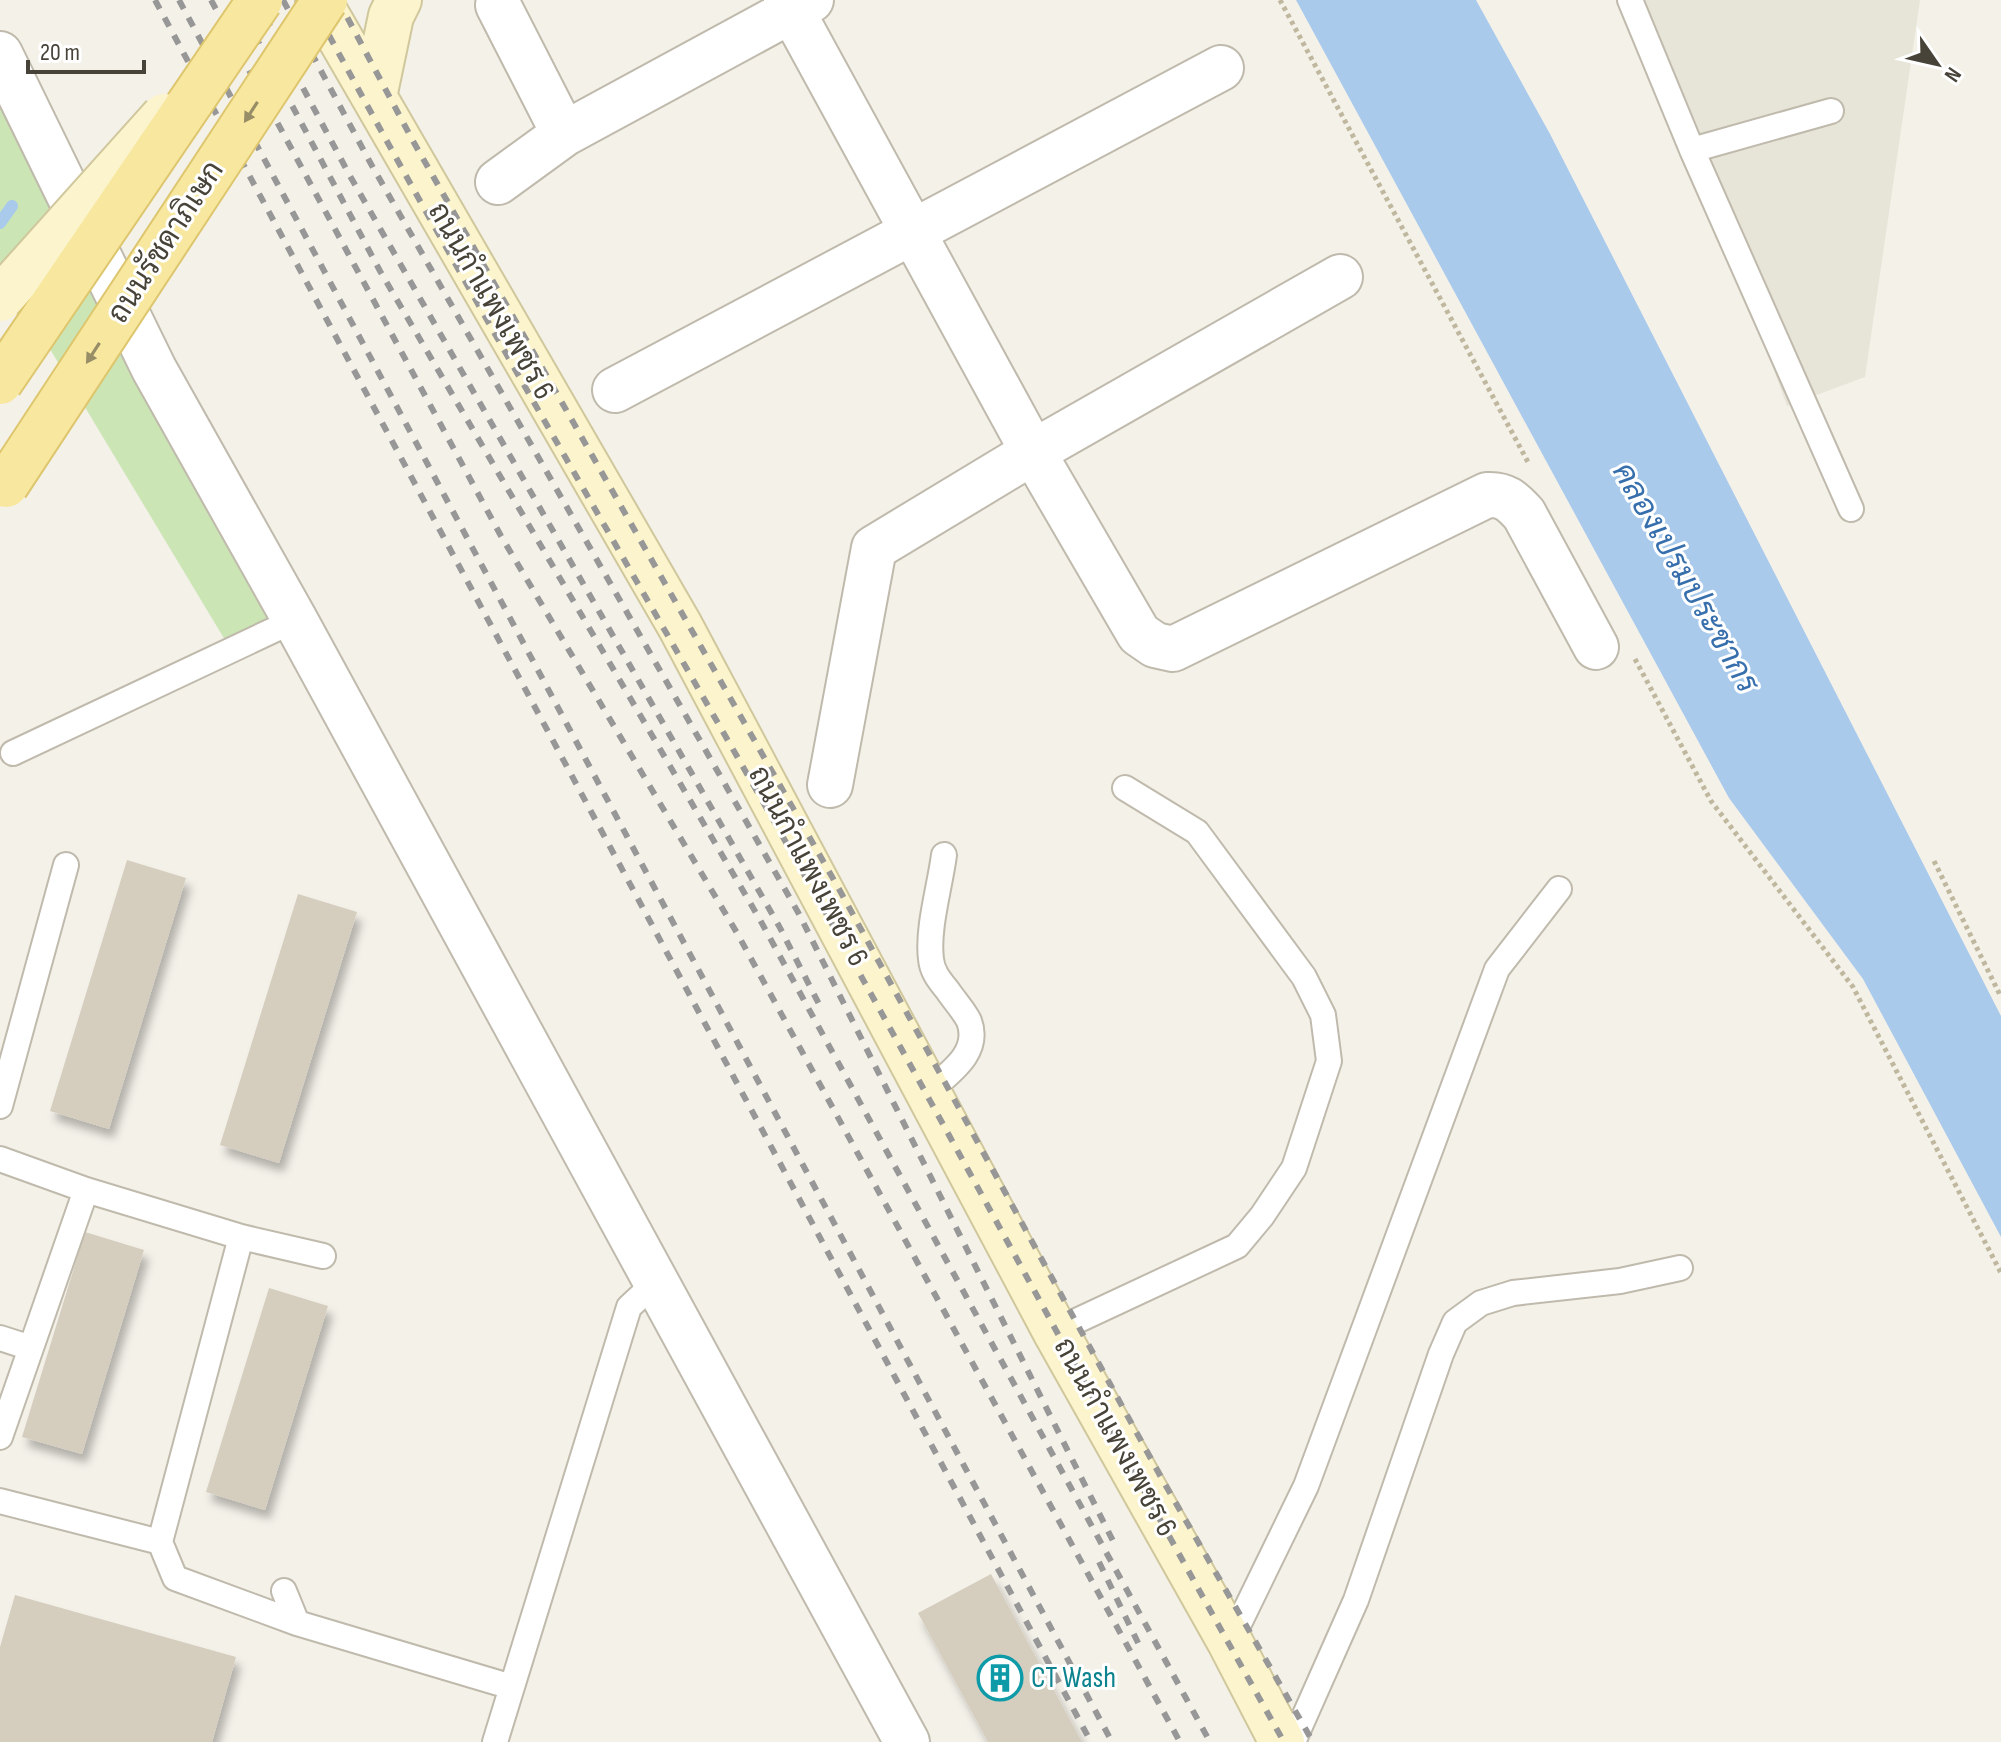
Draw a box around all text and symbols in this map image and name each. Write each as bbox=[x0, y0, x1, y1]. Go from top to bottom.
scale bar bbox=[28, 24, 144, 74]
north arrow bbox=[1897, 24, 1977, 104]
text: 20 m bbox=[40, 38, 80, 67]
text: N bbox=[1938, 62, 1967, 87]
one-way arrow bbox=[245, 101, 259, 123]
street label: ถนนรัชดาภิเษก bbox=[99, 153, 232, 330]
street label: ถนนกำแพงเพชร 6 bbox=[420, 196, 562, 406]
one-way arrow bbox=[86, 342, 101, 363]
water label: คลองเปรมประชากร bbox=[1603, 456, 1768, 701]
street label: ถนนกำแพงเพชร 6 bbox=[740, 760, 876, 972]
street label: ถนนกำแพงเพชร 6 bbox=[1046, 1331, 1184, 1543]
building icon: CT Wash bbox=[976, 1654, 1024, 1702]
place label: CT Wash bbox=[1031, 1660, 1116, 1696]

